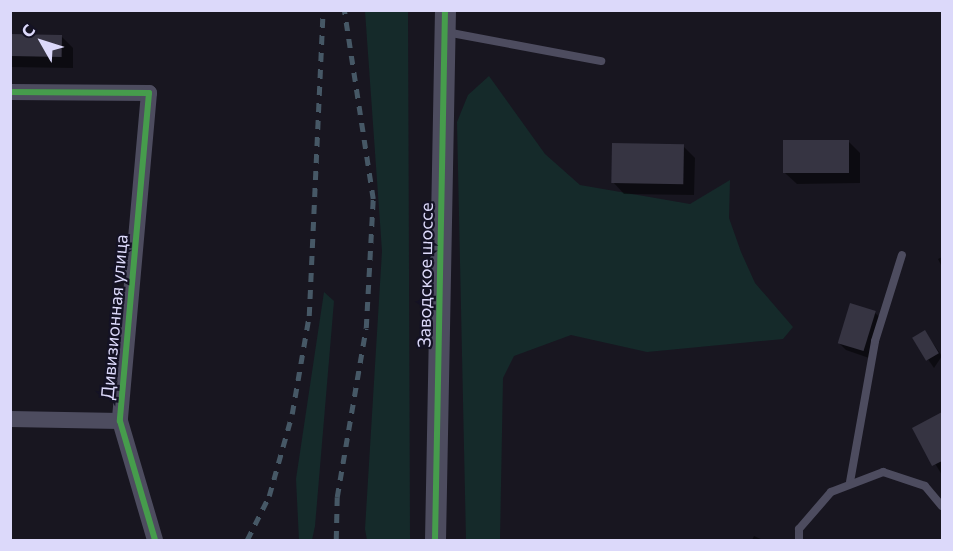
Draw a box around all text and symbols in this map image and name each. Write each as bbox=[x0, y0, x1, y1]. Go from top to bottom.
north arrow bbox=[12, 12, 72, 72]
text: С bbox=[17, 20, 38, 41]
street label: Заводское шоссе bbox=[413, 202, 437, 348]
street label: Дивизионная улица bbox=[96, 233, 132, 401]

